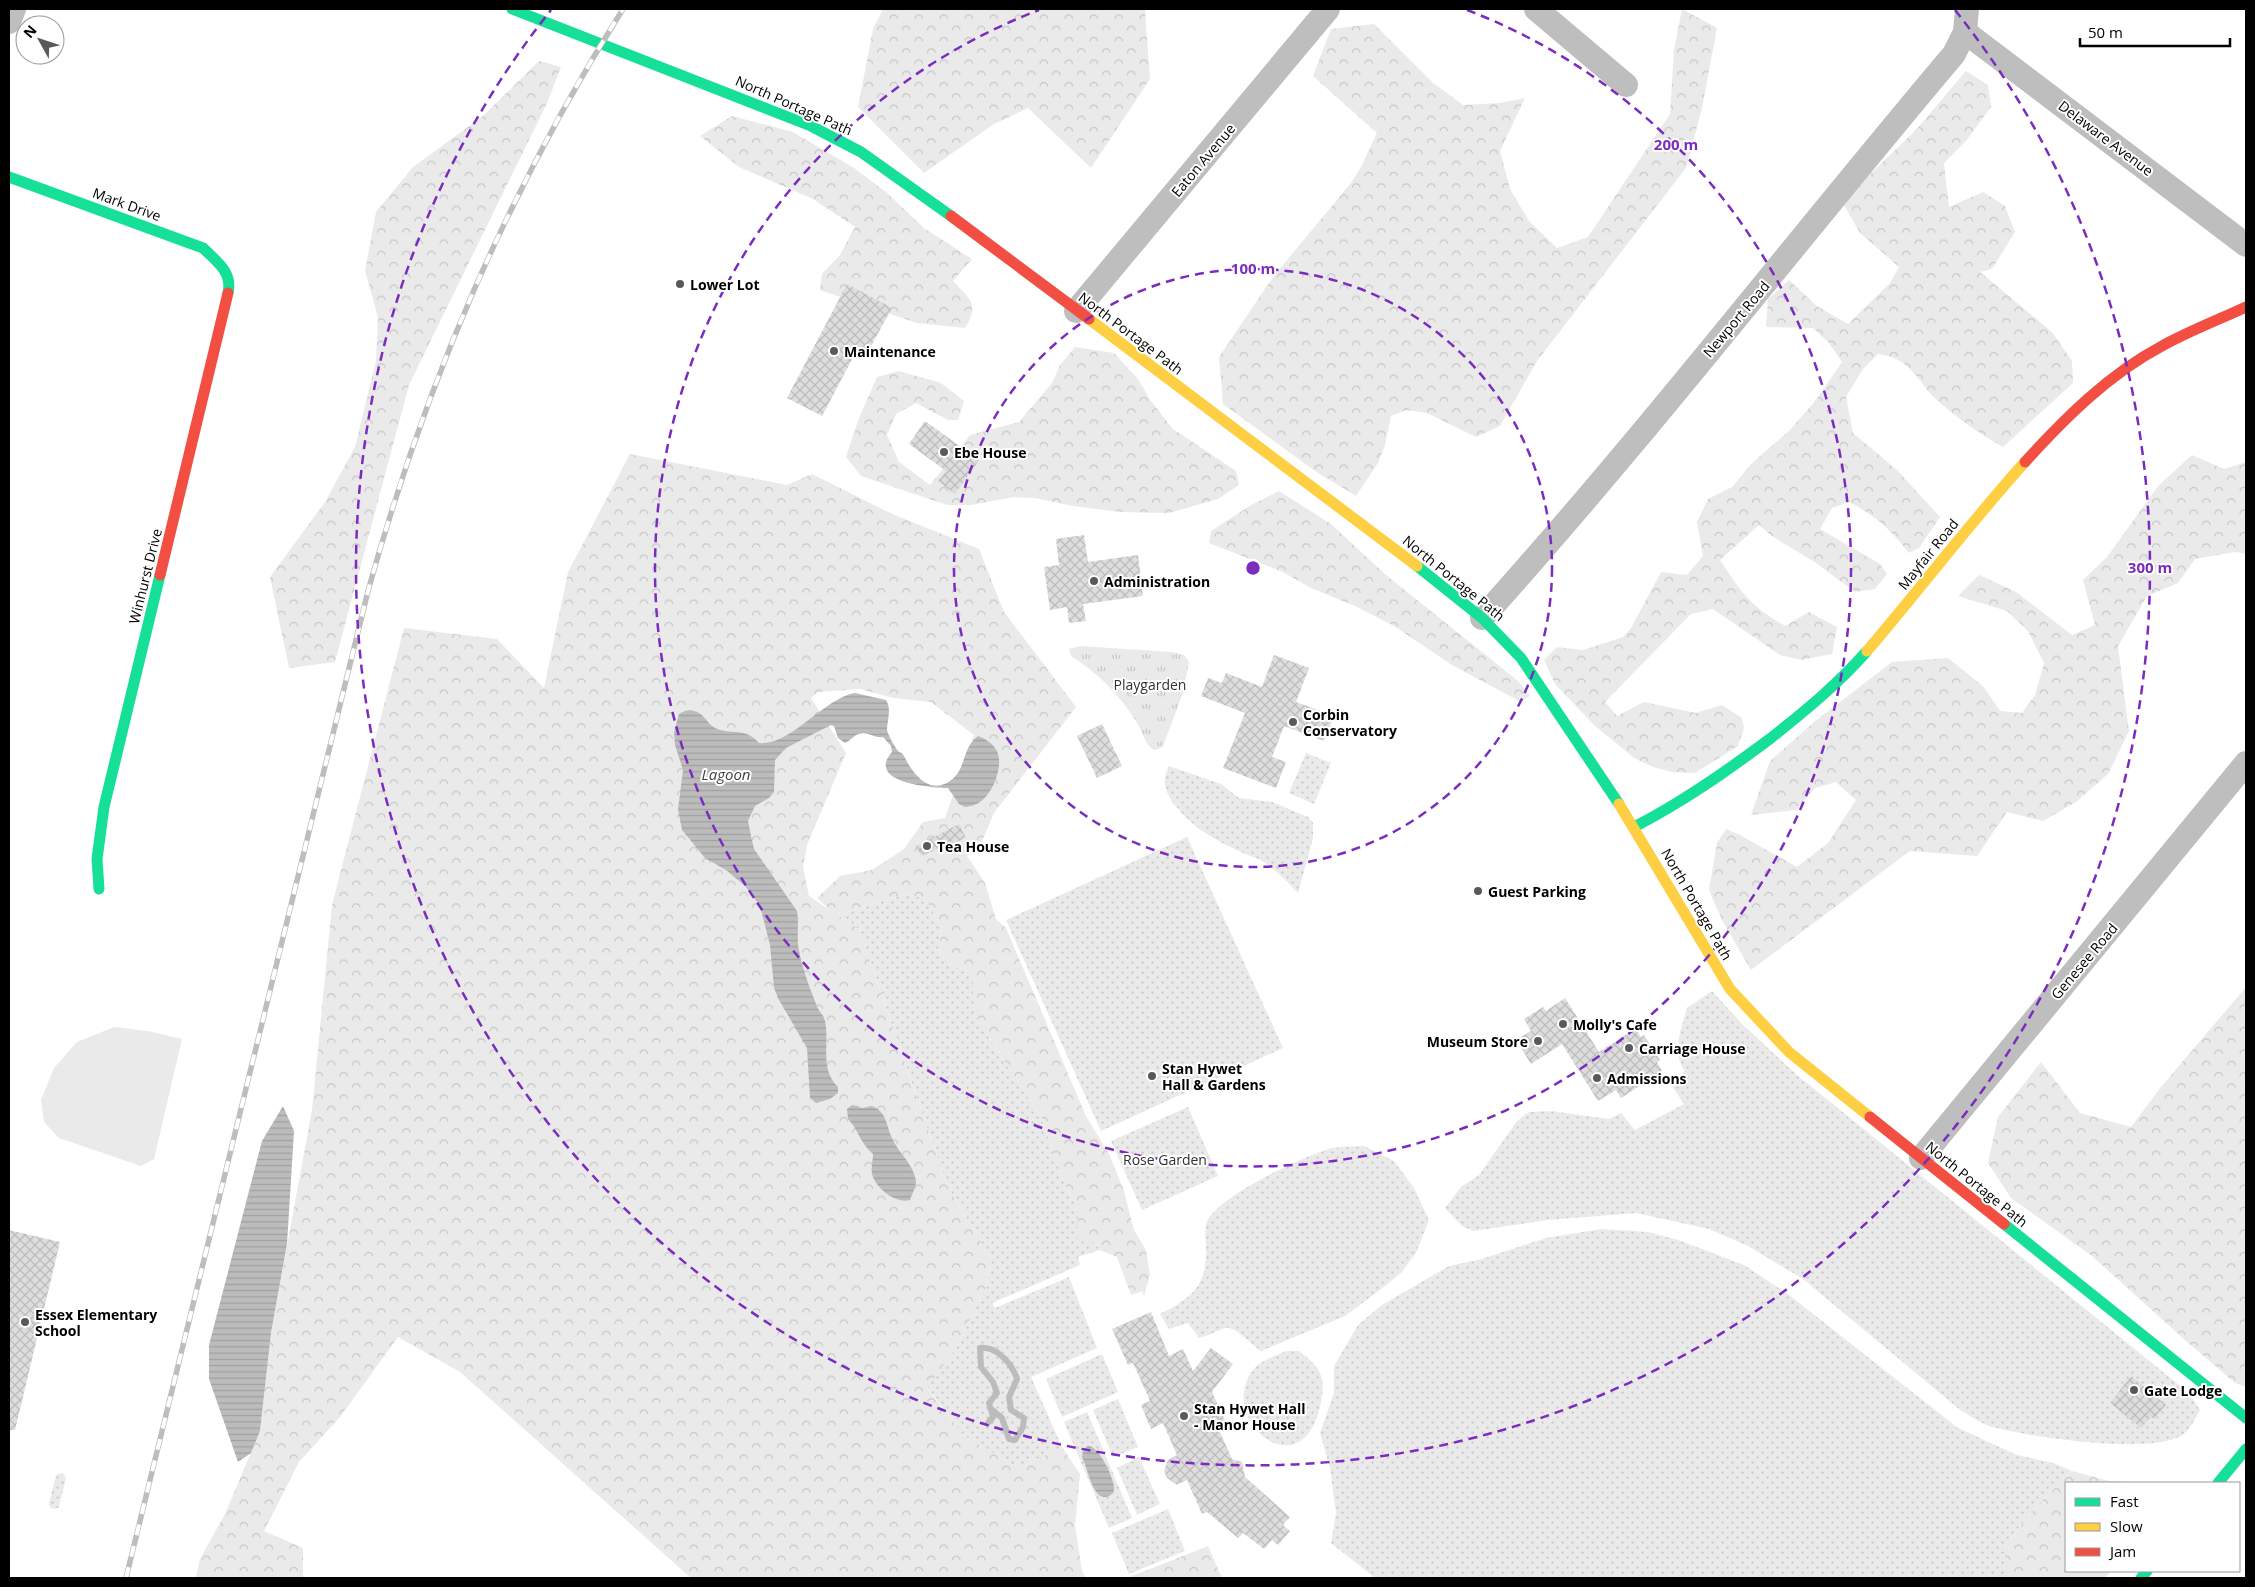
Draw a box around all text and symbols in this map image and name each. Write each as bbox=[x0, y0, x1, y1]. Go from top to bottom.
north arrow bbox=[15, 15, 65, 65]
scale bar bbox=[2080, 15, 2230, 47]
text: N bbox=[19, 21, 41, 42]
text: 50 m bbox=[2088, 22, 2123, 42]
street label: North Portage Path bbox=[733, 71, 855, 139]
street label: Delaware Avenue bbox=[2055, 96, 2157, 180]
street label: Eaton Avenue bbox=[1167, 119, 1239, 201]
text: 200 m bbox=[1654, 134, 1698, 154]
street label: Mark Drive bbox=[90, 183, 164, 225]
text: 100 m bbox=[1231, 258, 1275, 278]
place label: Lower Lot bbox=[690, 275, 759, 294]
street label: Newport Road bbox=[1699, 277, 1773, 361]
marker: Lower Lot bbox=[674, 278, 686, 290]
street label: North Portage Path bbox=[1075, 287, 1187, 379]
place label: Maintenance bbox=[844, 342, 936, 361]
marker: Maintenance bbox=[828, 345, 840, 357]
place label: Ebe House bbox=[954, 443, 1026, 462]
marker: Ebe House bbox=[938, 446, 950, 458]
street label: Mayfair Road bbox=[1893, 515, 1963, 593]
street label: Winhurst Drive bbox=[124, 526, 166, 626]
street label: North Portage Path bbox=[1399, 531, 1509, 625]
text: 300 m bbox=[2128, 557, 2172, 577]
centre of rings bbox=[1244, 559, 1262, 577]
place label: Administration bbox=[1104, 572, 1210, 591]
marker: Administration bbox=[1088, 575, 1100, 587]
park label: Playgarden bbox=[1114, 675, 1186, 694]
place label: Corbin Conservatory bbox=[1303, 705, 1397, 740]
marker: Corbin Conservatory bbox=[1287, 716, 1299, 728]
water label: Lagoon bbox=[702, 764, 751, 784]
place label: Tea House bbox=[937, 837, 1009, 856]
marker: Tea House bbox=[921, 840, 933, 852]
street label: North Portage Path bbox=[1657, 845, 1737, 963]
place label: Guest Parking bbox=[1488, 882, 1586, 901]
marker: Guest Parking bbox=[1472, 885, 1484, 897]
street label: Genesee Road bbox=[2047, 919, 2121, 1003]
place label: Molly's Cafe bbox=[1573, 1015, 1657, 1034]
marker: Molly's Cafe bbox=[1557, 1018, 1569, 1030]
place label: Museum Store bbox=[1427, 1032, 1528, 1051]
marker: Museum Store bbox=[1532, 1035, 1544, 1047]
place label: Carriage House bbox=[1639, 1039, 1745, 1058]
marker: Carriage House bbox=[1623, 1042, 1635, 1054]
place label: Stan Hywet Hall & Gardens bbox=[1162, 1059, 1266, 1094]
place label: Admissions bbox=[1607, 1069, 1687, 1088]
marker: Stan Hywet Hall & Gardens bbox=[1146, 1070, 1158, 1082]
marker: Admissions bbox=[1591, 1072, 1603, 1084]
street label: North Portage Path bbox=[1922, 1137, 2032, 1231]
park label: Rose Garden bbox=[1123, 1150, 1207, 1169]
place label: Essex Elementary School bbox=[35, 1305, 157, 1340]
marker: Essex Elementary School bbox=[19, 1316, 31, 1328]
place label: Gate Lodge bbox=[2144, 1381, 2222, 1400]
marker: Gate Lodge bbox=[2128, 1384, 2140, 1396]
place label: Stan Hywet Hall - Manor House bbox=[1194, 1399, 1305, 1434]
marker: Stan Hywet Hall - Manor House bbox=[1178, 1410, 1190, 1422]
legend bbox=[2065, 1482, 2240, 1572]
text: Fast bbox=[2110, 1491, 2139, 1511]
text: Slow bbox=[2110, 1516, 2143, 1536]
text: Jam bbox=[2108, 1541, 2136, 1561]

